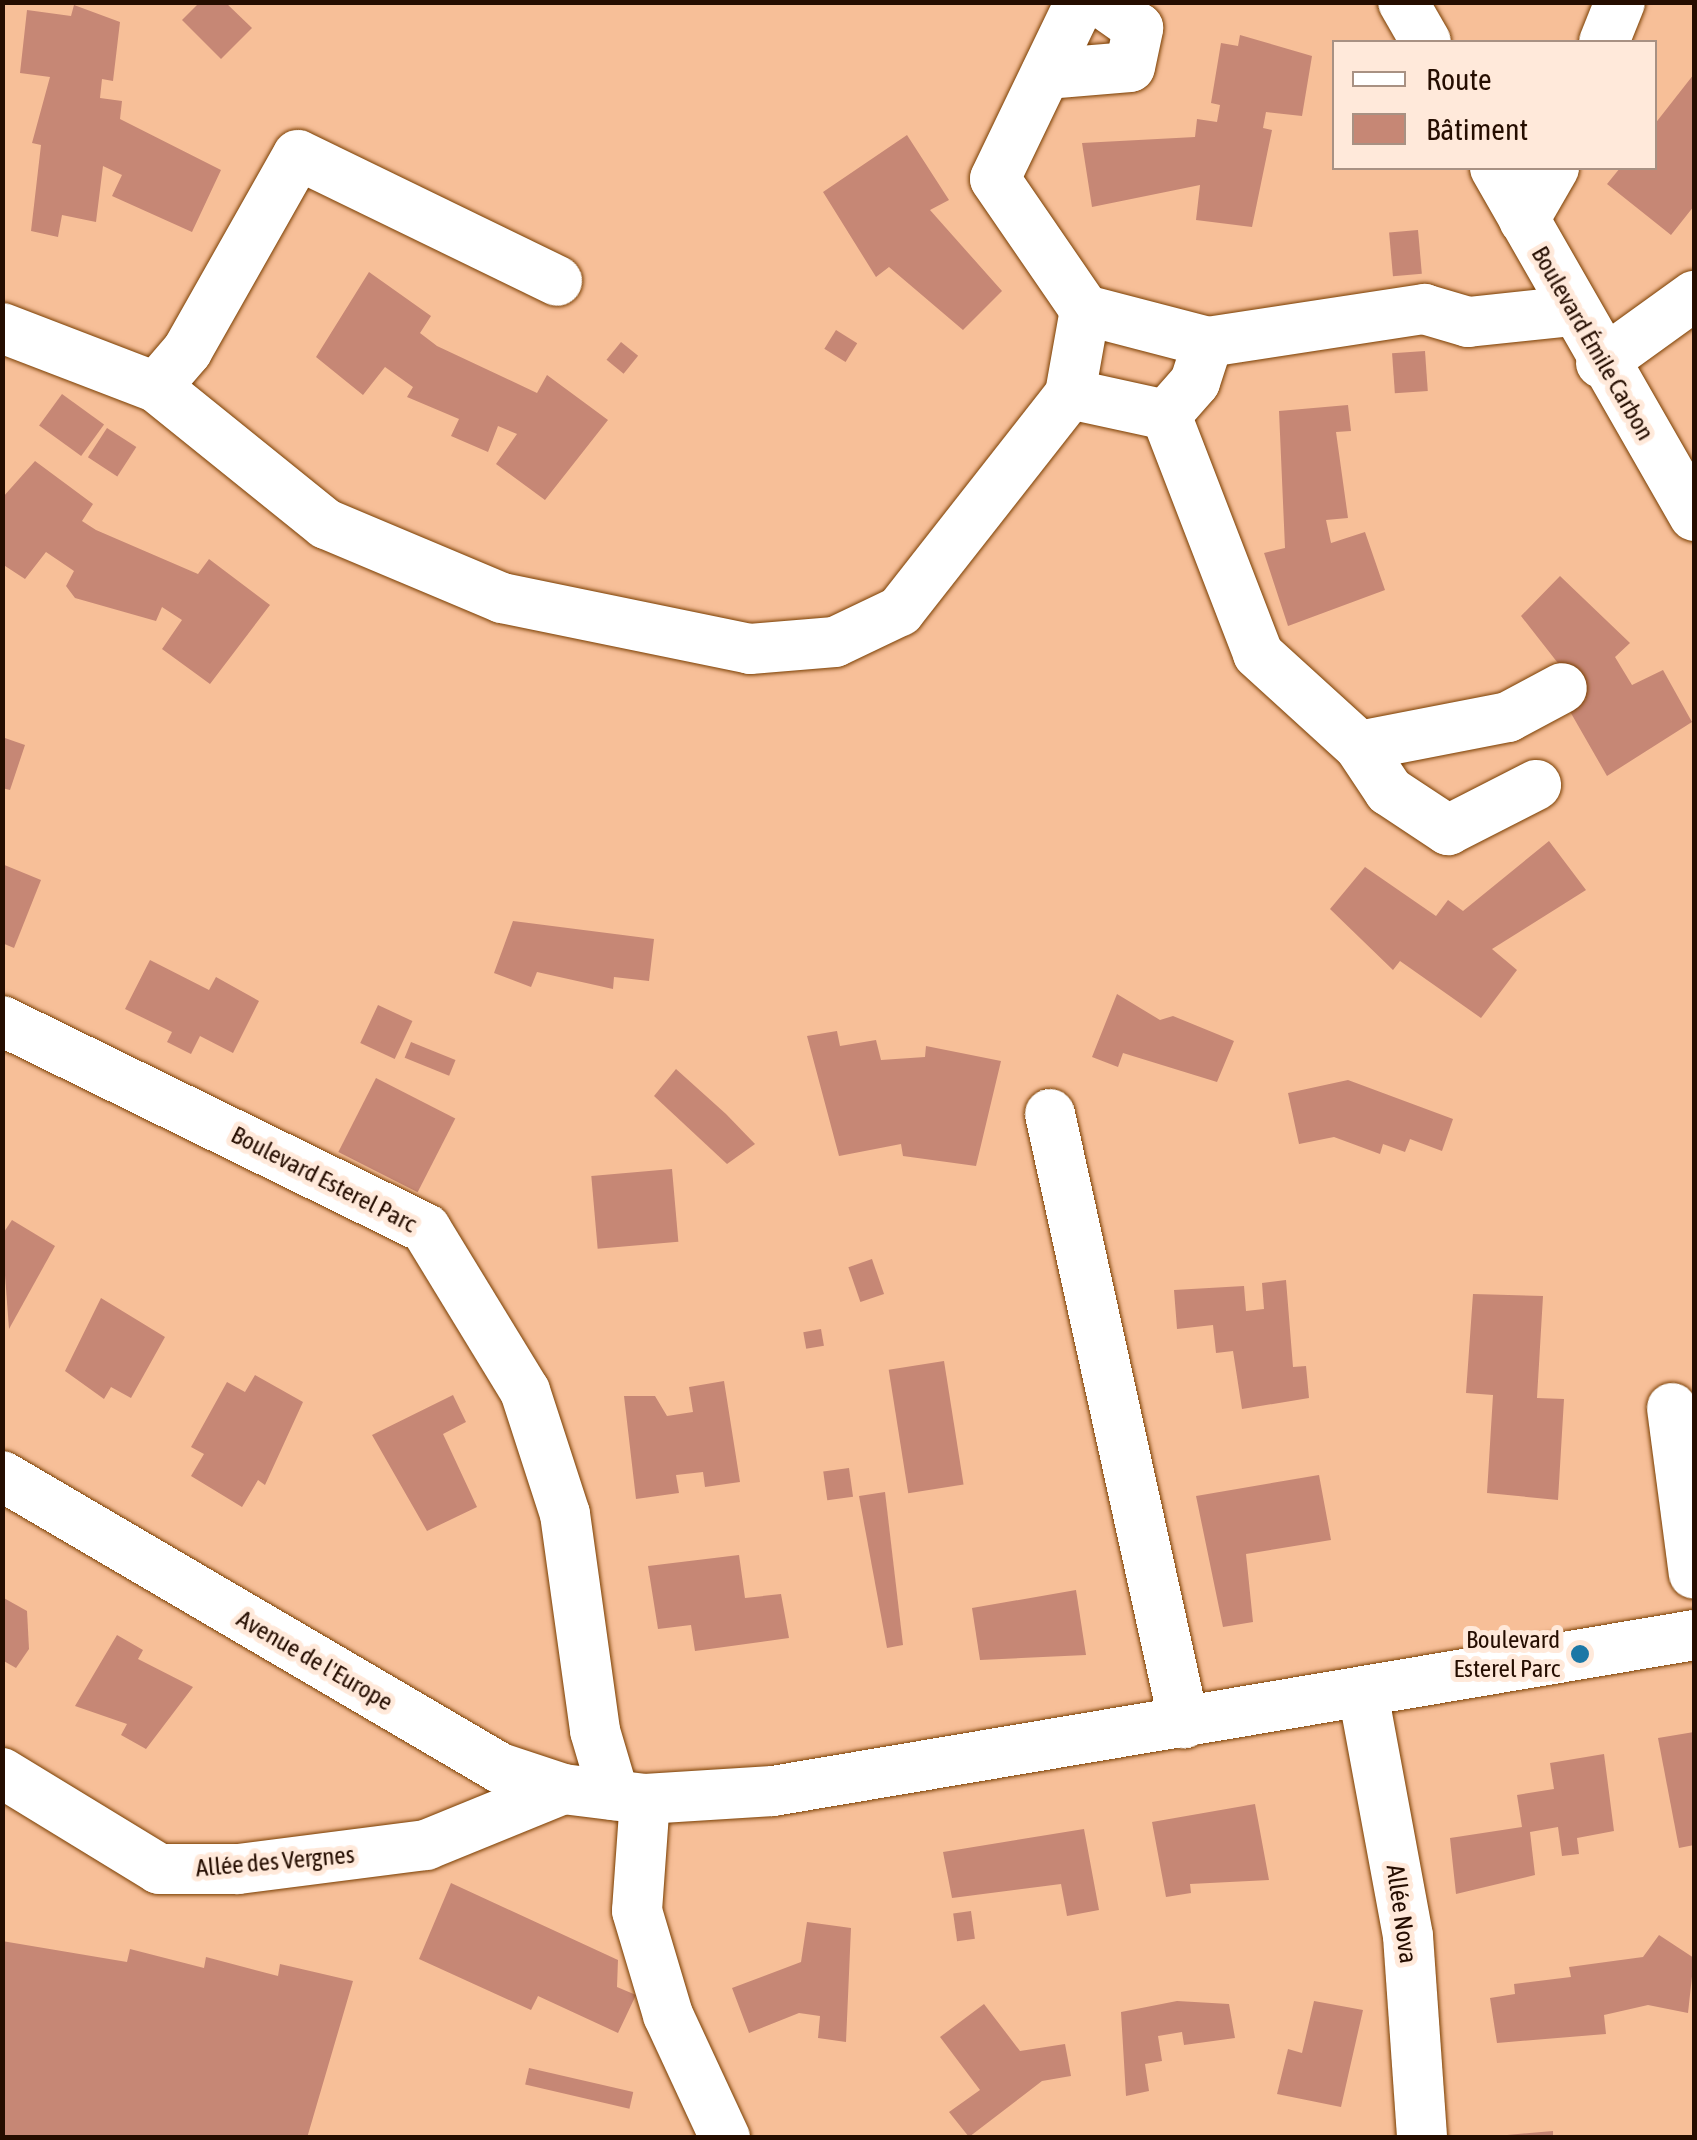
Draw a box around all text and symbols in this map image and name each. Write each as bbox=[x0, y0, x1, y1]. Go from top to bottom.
legend bbox=[1332, 40, 1657, 170]
text: Route bbox=[1426, 62, 1492, 96]
text: Bâtiment bbox=[1426, 112, 1528, 146]
street label: Boulevard Émile Carbon bbox=[1525, 241, 1661, 445]
street label: Boulevard Esterel Parc bbox=[226, 1119, 422, 1239]
street label: Avenue de l'Europe bbox=[232, 1603, 398, 1717]
place label: Boulevard Esterel Parc bbox=[1453, 1625, 1560, 1684]
marker: Boulevard Esterel Parc bbox=[1569, 1643, 1591, 1665]
street label: Allée des Vergnes bbox=[194, 1839, 356, 1883]
street label: Allée Nova bbox=[1380, 1863, 1424, 1965]

